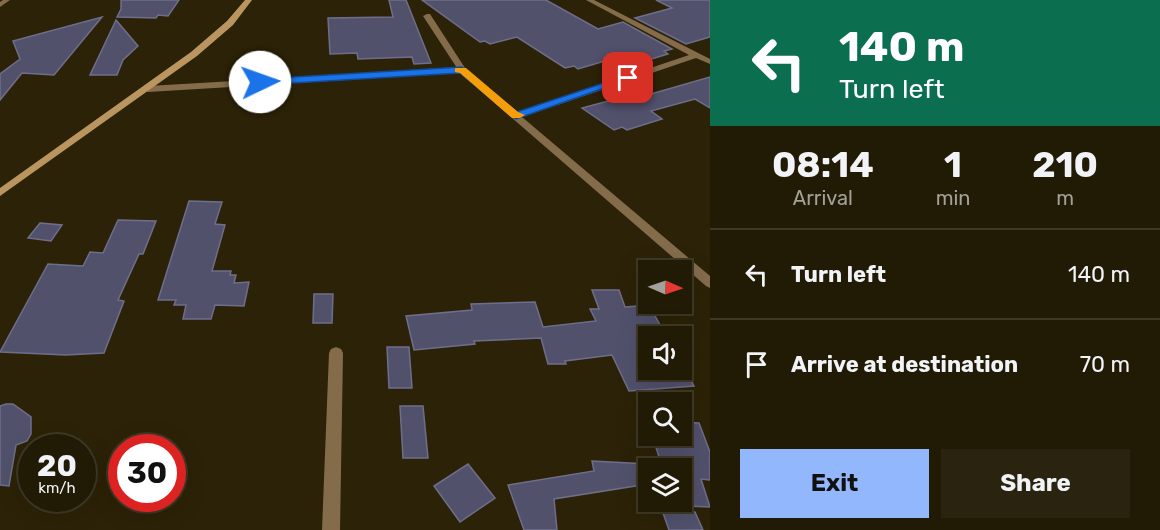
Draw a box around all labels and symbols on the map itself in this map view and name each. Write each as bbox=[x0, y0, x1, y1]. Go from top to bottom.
position arrow bbox=[228, 50, 292, 114]
pin bbox=[602, 52, 653, 103]
north arrow bbox=[638, 260, 692, 314]
speed limit sign: 30 bbox=[108, 434, 186, 512]

